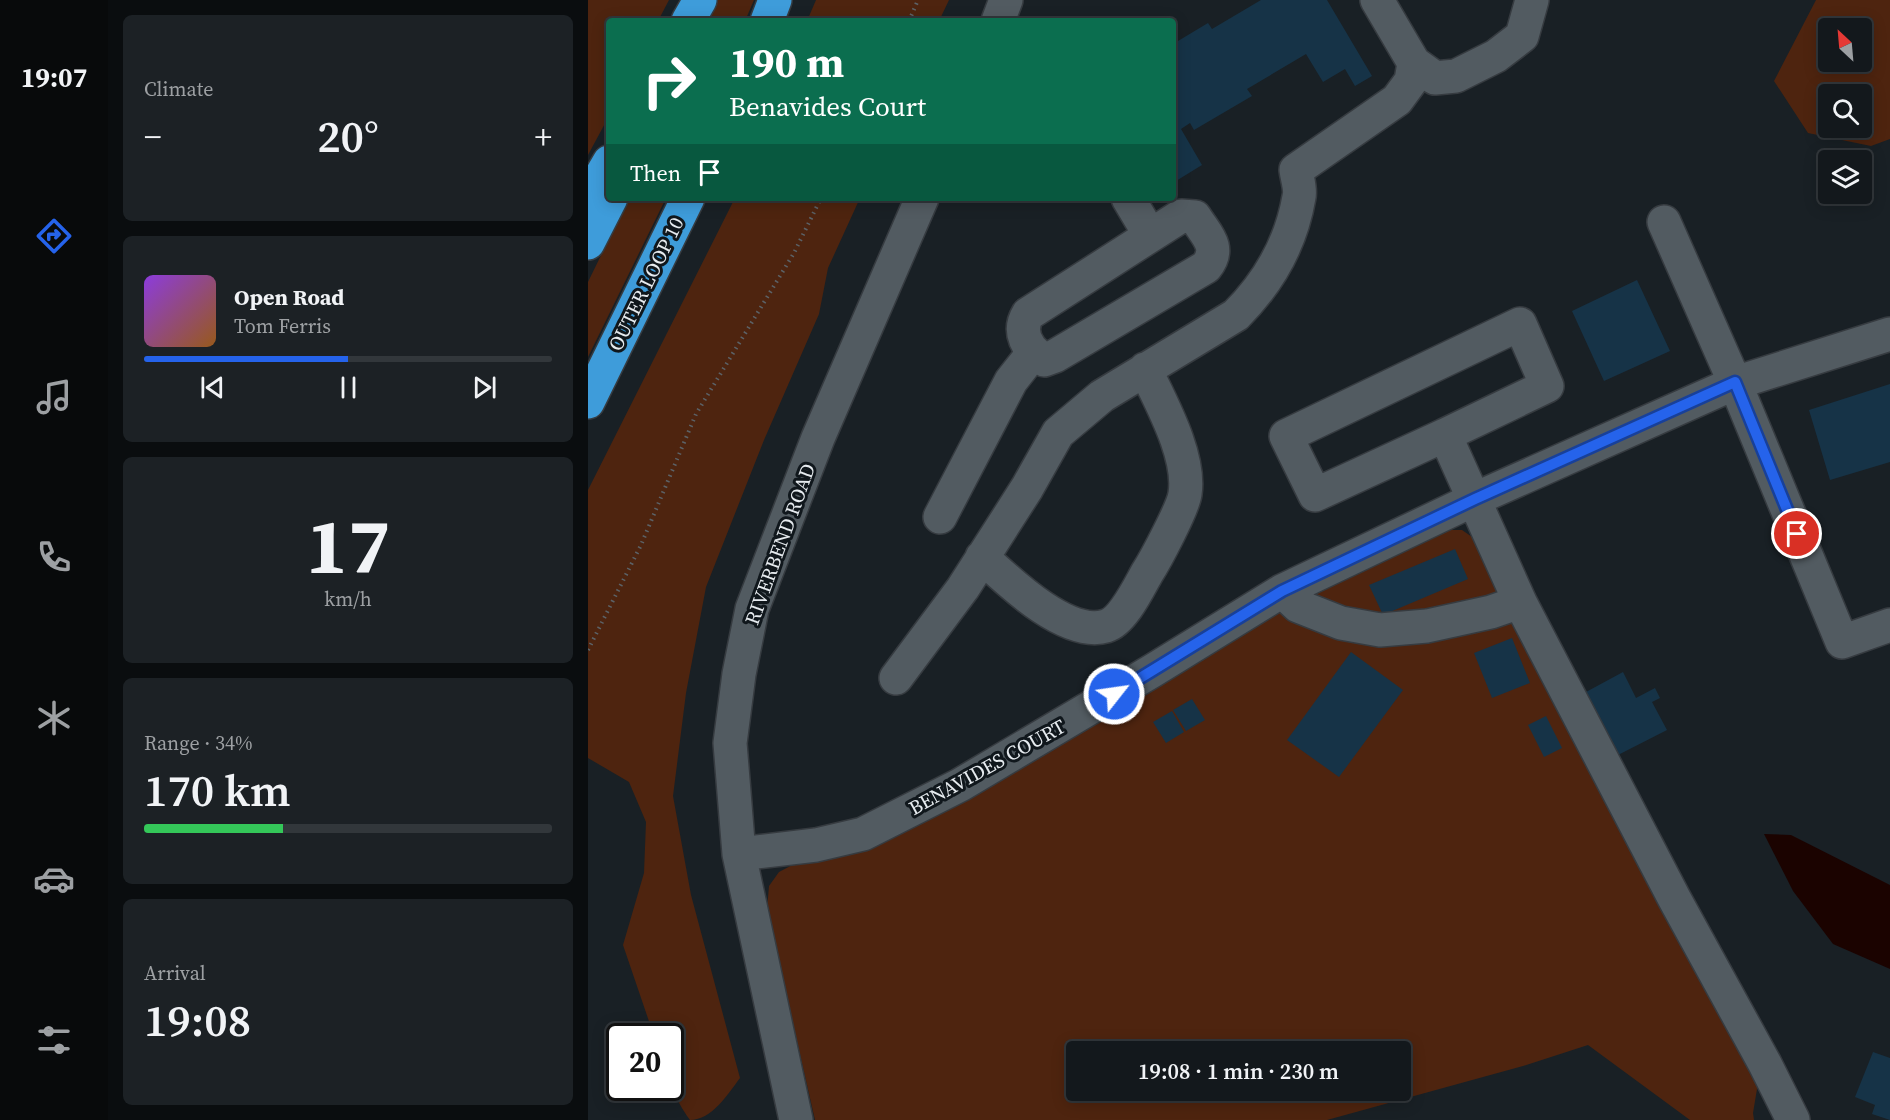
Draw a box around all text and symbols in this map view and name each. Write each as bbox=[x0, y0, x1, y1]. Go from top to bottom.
north arrow bbox=[1818, 18, 1872, 72]
map controls bbox=[1818, 18, 1872, 204]
text: 190 m bbox=[729, 33, 844, 91]
icon: right bbox=[630, 42, 708, 120]
text: 19:07 bbox=[21, 59, 87, 96]
text: Climate bbox=[144, 75, 213, 103]
button: search bbox=[1818, 84, 1872, 138]
text: Benavides Court bbox=[729, 88, 926, 125]
text: 20° bbox=[317, 105, 379, 167]
text: − bbox=[144, 114, 162, 159]
text: + bbox=[535, 114, 552, 159]
button: layers bbox=[1818, 150, 1872, 204]
icon: arrive bbox=[693, 156, 726, 189]
text: Then bbox=[630, 158, 681, 188]
street label: OUTER LOOP 10 bbox=[601, 212, 691, 356]
icon: directions bbox=[33, 215, 75, 257]
text: Open Road bbox=[234, 282, 344, 312]
text: Tom Ferris bbox=[234, 312, 331, 340]
icon: previous bbox=[196, 371, 229, 404]
icon: pause bbox=[332, 371, 365, 404]
icon: next bbox=[468, 371, 501, 404]
icon: music bbox=[33, 376, 75, 418]
street label: RIVERBEND ROAD bbox=[738, 459, 822, 629]
text: 17 bbox=[306, 492, 390, 599]
pin bbox=[1771, 508, 1822, 559]
icon: arrive bbox=[1780, 517, 1813, 550]
icon: phone bbox=[33, 536, 75, 578]
text: km/h bbox=[324, 585, 372, 613]
position arrow bbox=[1082, 662, 1146, 726]
icon: climate bbox=[33, 697, 75, 739]
street label: BENAVIDES COURT bbox=[904, 712, 1070, 822]
text: Range · 34% bbox=[144, 729, 253, 757]
text: 170 km bbox=[144, 759, 291, 821]
icon: car bbox=[33, 858, 75, 900]
text: Arrival bbox=[144, 959, 206, 987]
text: 19:08 bbox=[144, 989, 251, 1051]
icon: filters bbox=[33, 1019, 75, 1061]
speed limit sign: 20 bbox=[606, 1023, 684, 1101]
text: 19:08 · 1 min · 230 m bbox=[1138, 1056, 1339, 1086]

